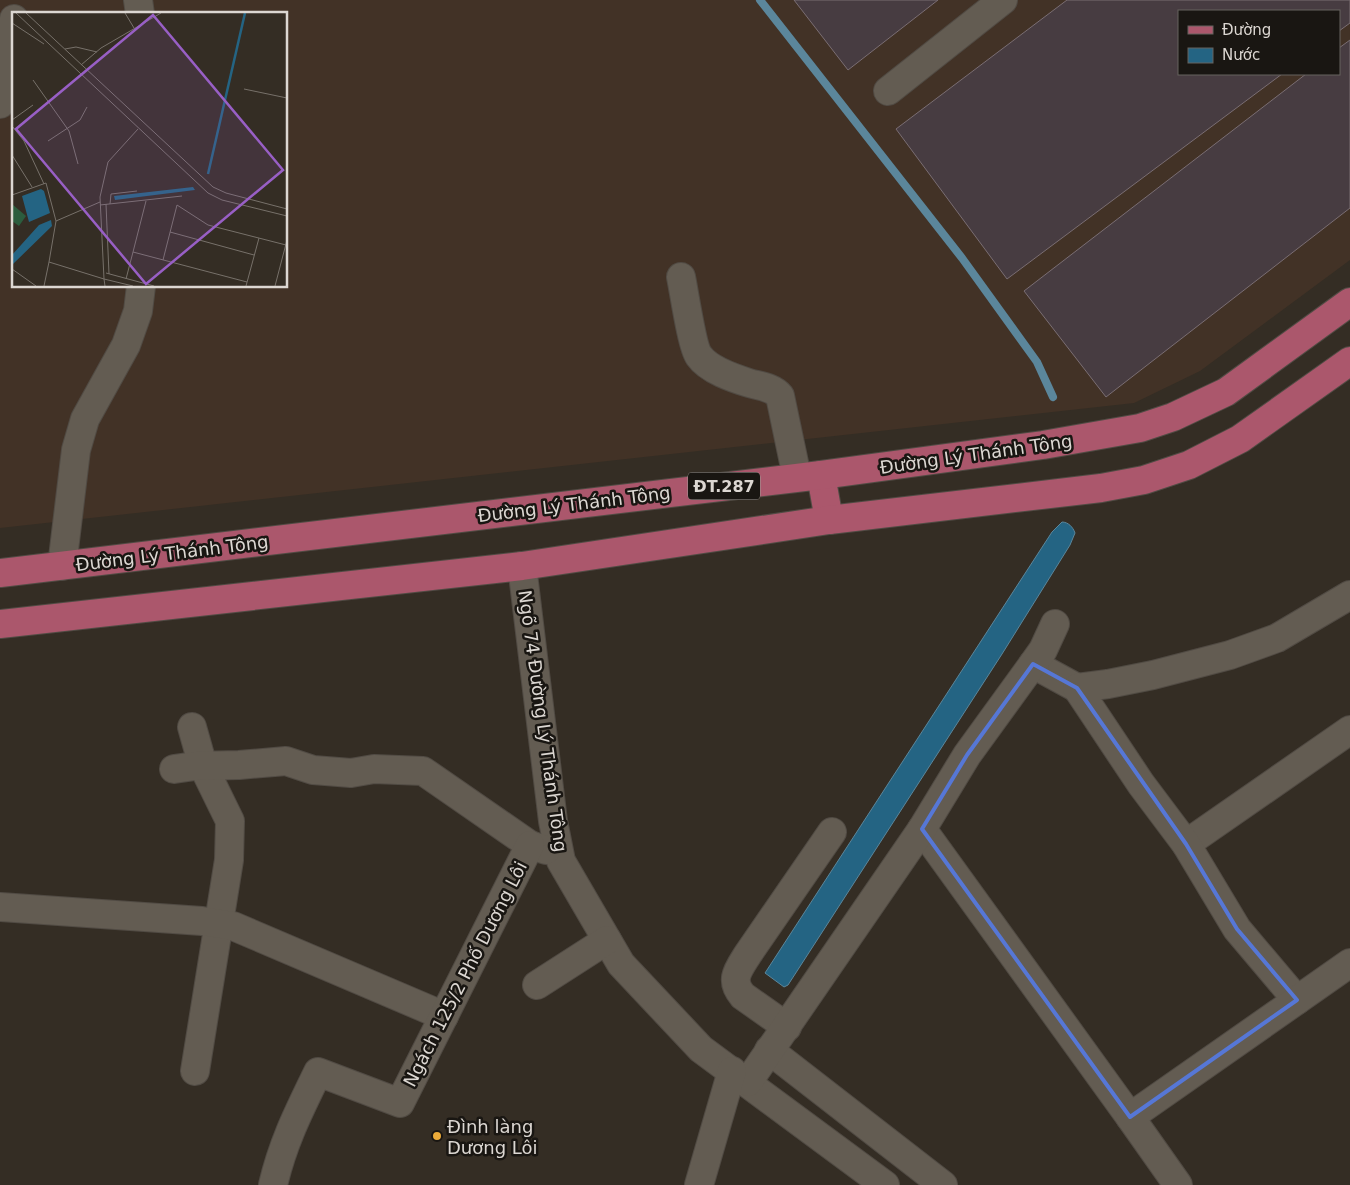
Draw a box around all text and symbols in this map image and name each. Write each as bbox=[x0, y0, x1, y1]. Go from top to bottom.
legend bbox=[1178, 10, 1340, 75]
inset map bbox=[12, 12, 288, 288]
text: Đường bbox=[1222, 21, 1271, 39]
text: Nước bbox=[1222, 46, 1260, 64]
street label: Đường Lý Thánh Tông bbox=[878, 430, 1074, 478]
road number: ĐT.287 bbox=[688, 472, 760, 500]
street label: Đường Lý Thánh Tông bbox=[476, 482, 672, 526]
street label: Đường Lý Thánh Tông bbox=[74, 531, 270, 575]
street label: Ngõ 74 Đường Lý Thánh Tông bbox=[514, 589, 572, 853]
street label: Ngách 125/2 Phố Dương Lôi bbox=[399, 858, 531, 1090]
place label: Đình làng Dương Lôi bbox=[447, 1116, 538, 1158]
marker: Đình làng Dương Lôi bbox=[431, 1130, 443, 1142]

